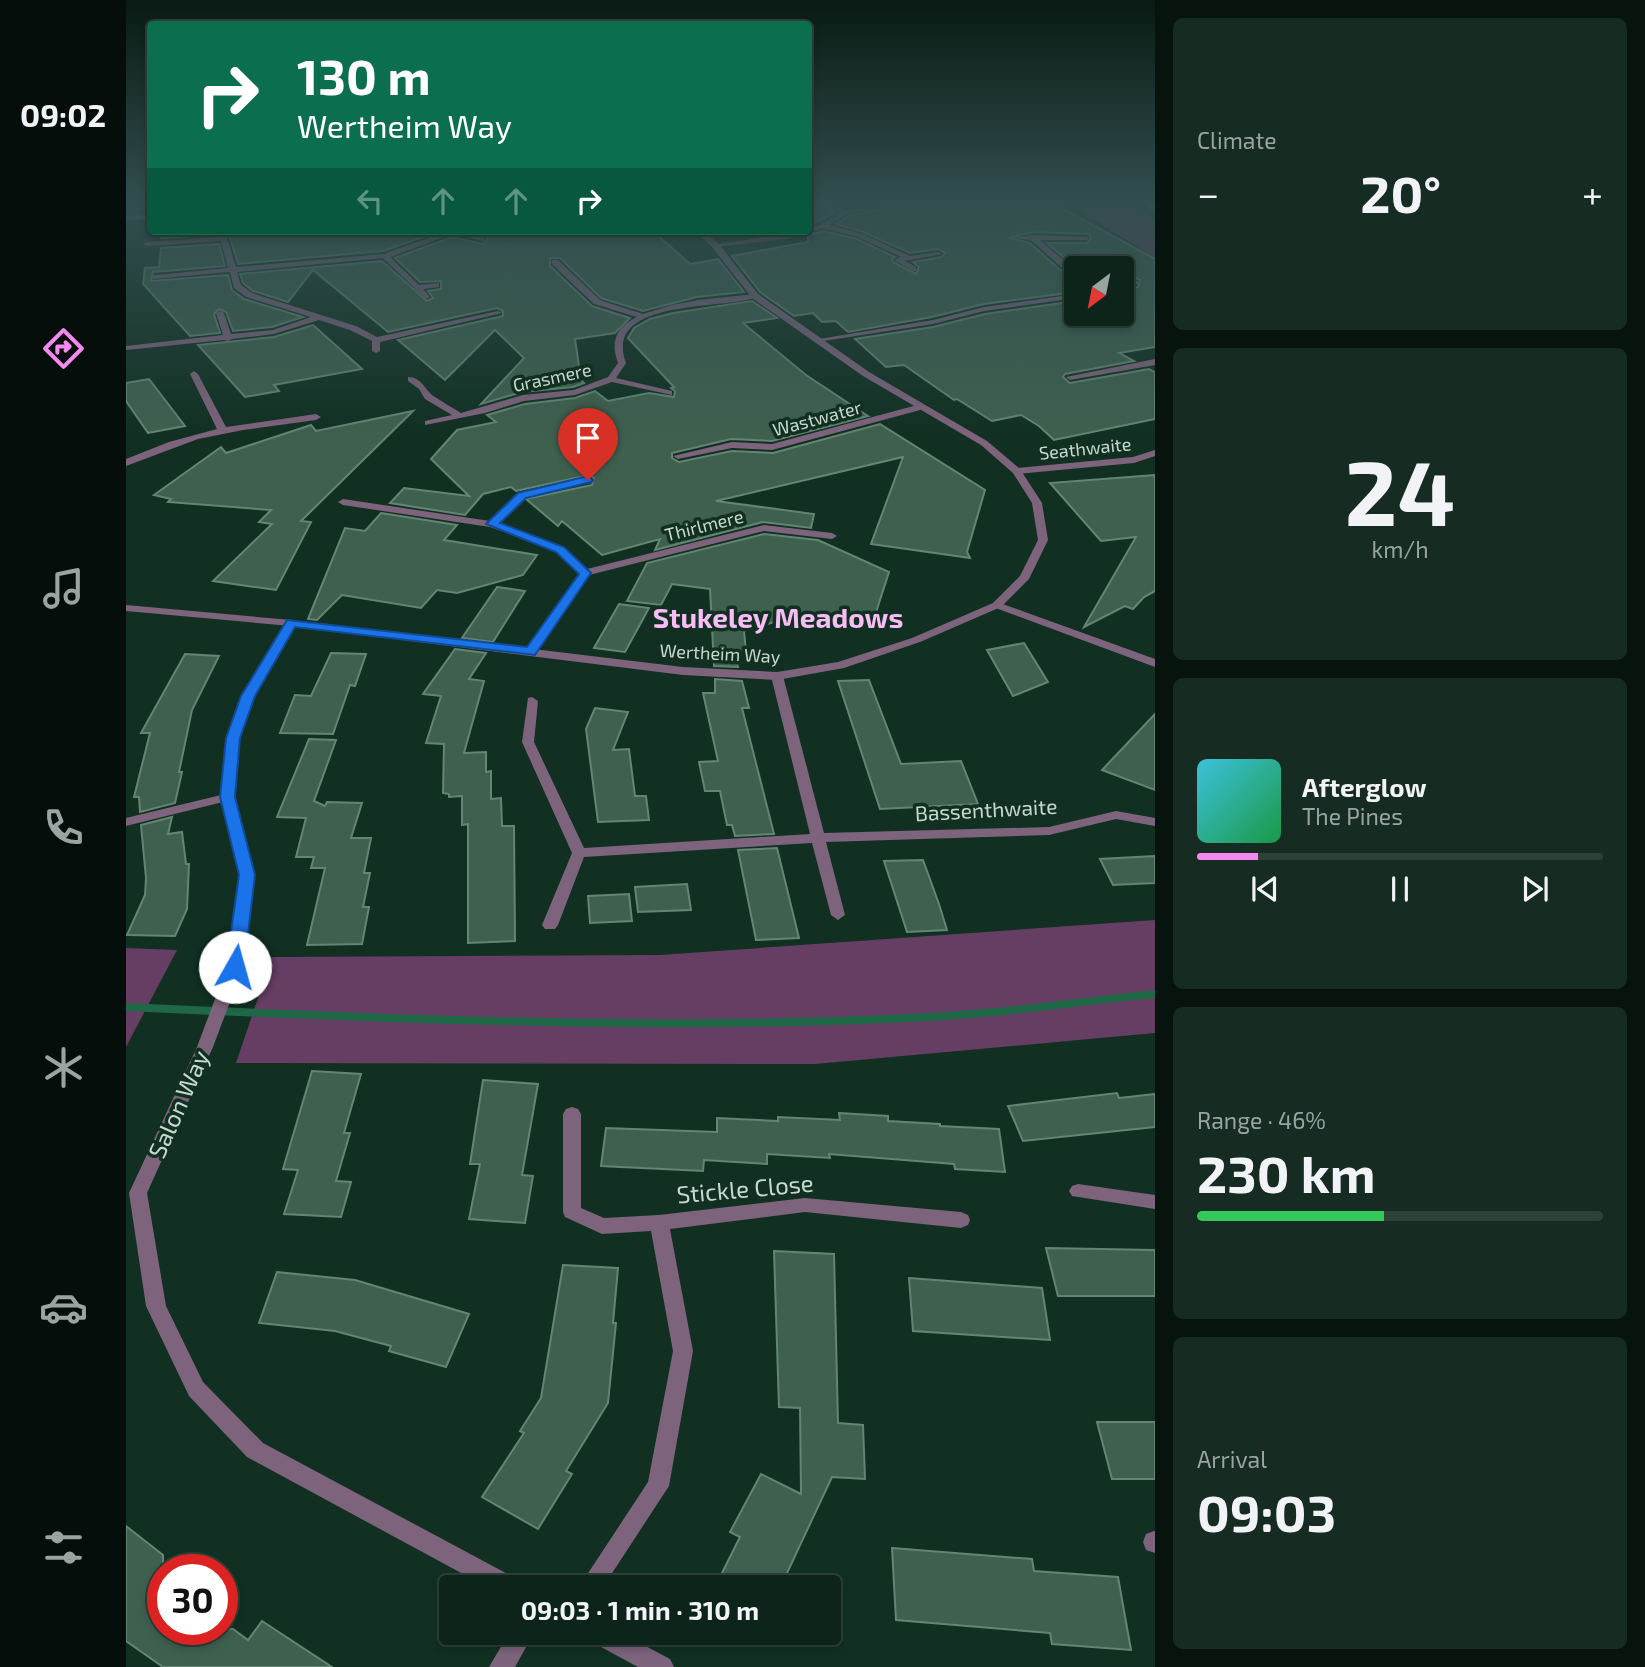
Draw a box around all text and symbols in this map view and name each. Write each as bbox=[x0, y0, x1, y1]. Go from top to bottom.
text: 130 m bbox=[297, 46, 431, 105]
icon: right bbox=[182, 49, 273, 140]
text: 09:02 bbox=[20, 95, 106, 133]
text: Wertheim Way bbox=[297, 106, 512, 144]
text: Climate bbox=[1197, 126, 1277, 154]
text: 20° bbox=[1360, 161, 1441, 223]
text: − bbox=[1197, 170, 1219, 216]
text: + bbox=[1582, 170, 1603, 216]
icon: left bbox=[351, 182, 389, 220]
icon: ahead bbox=[424, 182, 462, 220]
icon: ahead bbox=[497, 182, 535, 220]
icon: right bbox=[570, 182, 608, 220]
north arrow bbox=[1064, 256, 1134, 326]
map controls bbox=[1064, 256, 1134, 326]
icon: directions bbox=[39, 324, 88, 373]
street label: Grasmere bbox=[511, 358, 593, 396]
street label: Wastwater bbox=[770, 396, 864, 440]
pin bbox=[558, 408, 618, 480]
icon: arrive bbox=[569, 419, 607, 457]
street label: Seathwaite bbox=[1038, 432, 1132, 464]
text: 24 bbox=[1345, 435, 1455, 544]
street label: Thirlmere bbox=[663, 505, 745, 545]
text: km/h bbox=[1371, 535, 1429, 563]
icon: music bbox=[39, 564, 88, 613]
district label: Stukeley Meadows bbox=[653, 600, 903, 634]
street label: Wertheim Way bbox=[659, 639, 781, 667]
text: Afterglow bbox=[1302, 771, 1427, 802]
street label: Bassenthwaite bbox=[914, 793, 1058, 825]
text: The Pines bbox=[1302, 802, 1403, 830]
icon: phone bbox=[39, 803, 88, 852]
icon: previous bbox=[1246, 870, 1284, 908]
icon: pause bbox=[1381, 870, 1419, 908]
icon: next bbox=[1516, 870, 1554, 908]
position arrow bbox=[198, 930, 272, 1004]
icon: climate bbox=[39, 1043, 88, 1092]
street label: Salon Way bbox=[141, 1045, 215, 1162]
text: Range · 46% bbox=[1197, 1106, 1326, 1134]
text: 230 km bbox=[1197, 1141, 1376, 1203]
street label: Stickle Close bbox=[675, 1168, 815, 1208]
icon: car bbox=[39, 1283, 88, 1332]
text: Arrival bbox=[1197, 1445, 1267, 1473]
text: 09:03 bbox=[1197, 1480, 1336, 1542]
icon: filters bbox=[39, 1523, 88, 1572]
speed limit sign: 30 bbox=[147, 1554, 238, 1645]
text: 09:03 · 1 min · 310 m bbox=[521, 1594, 759, 1625]

